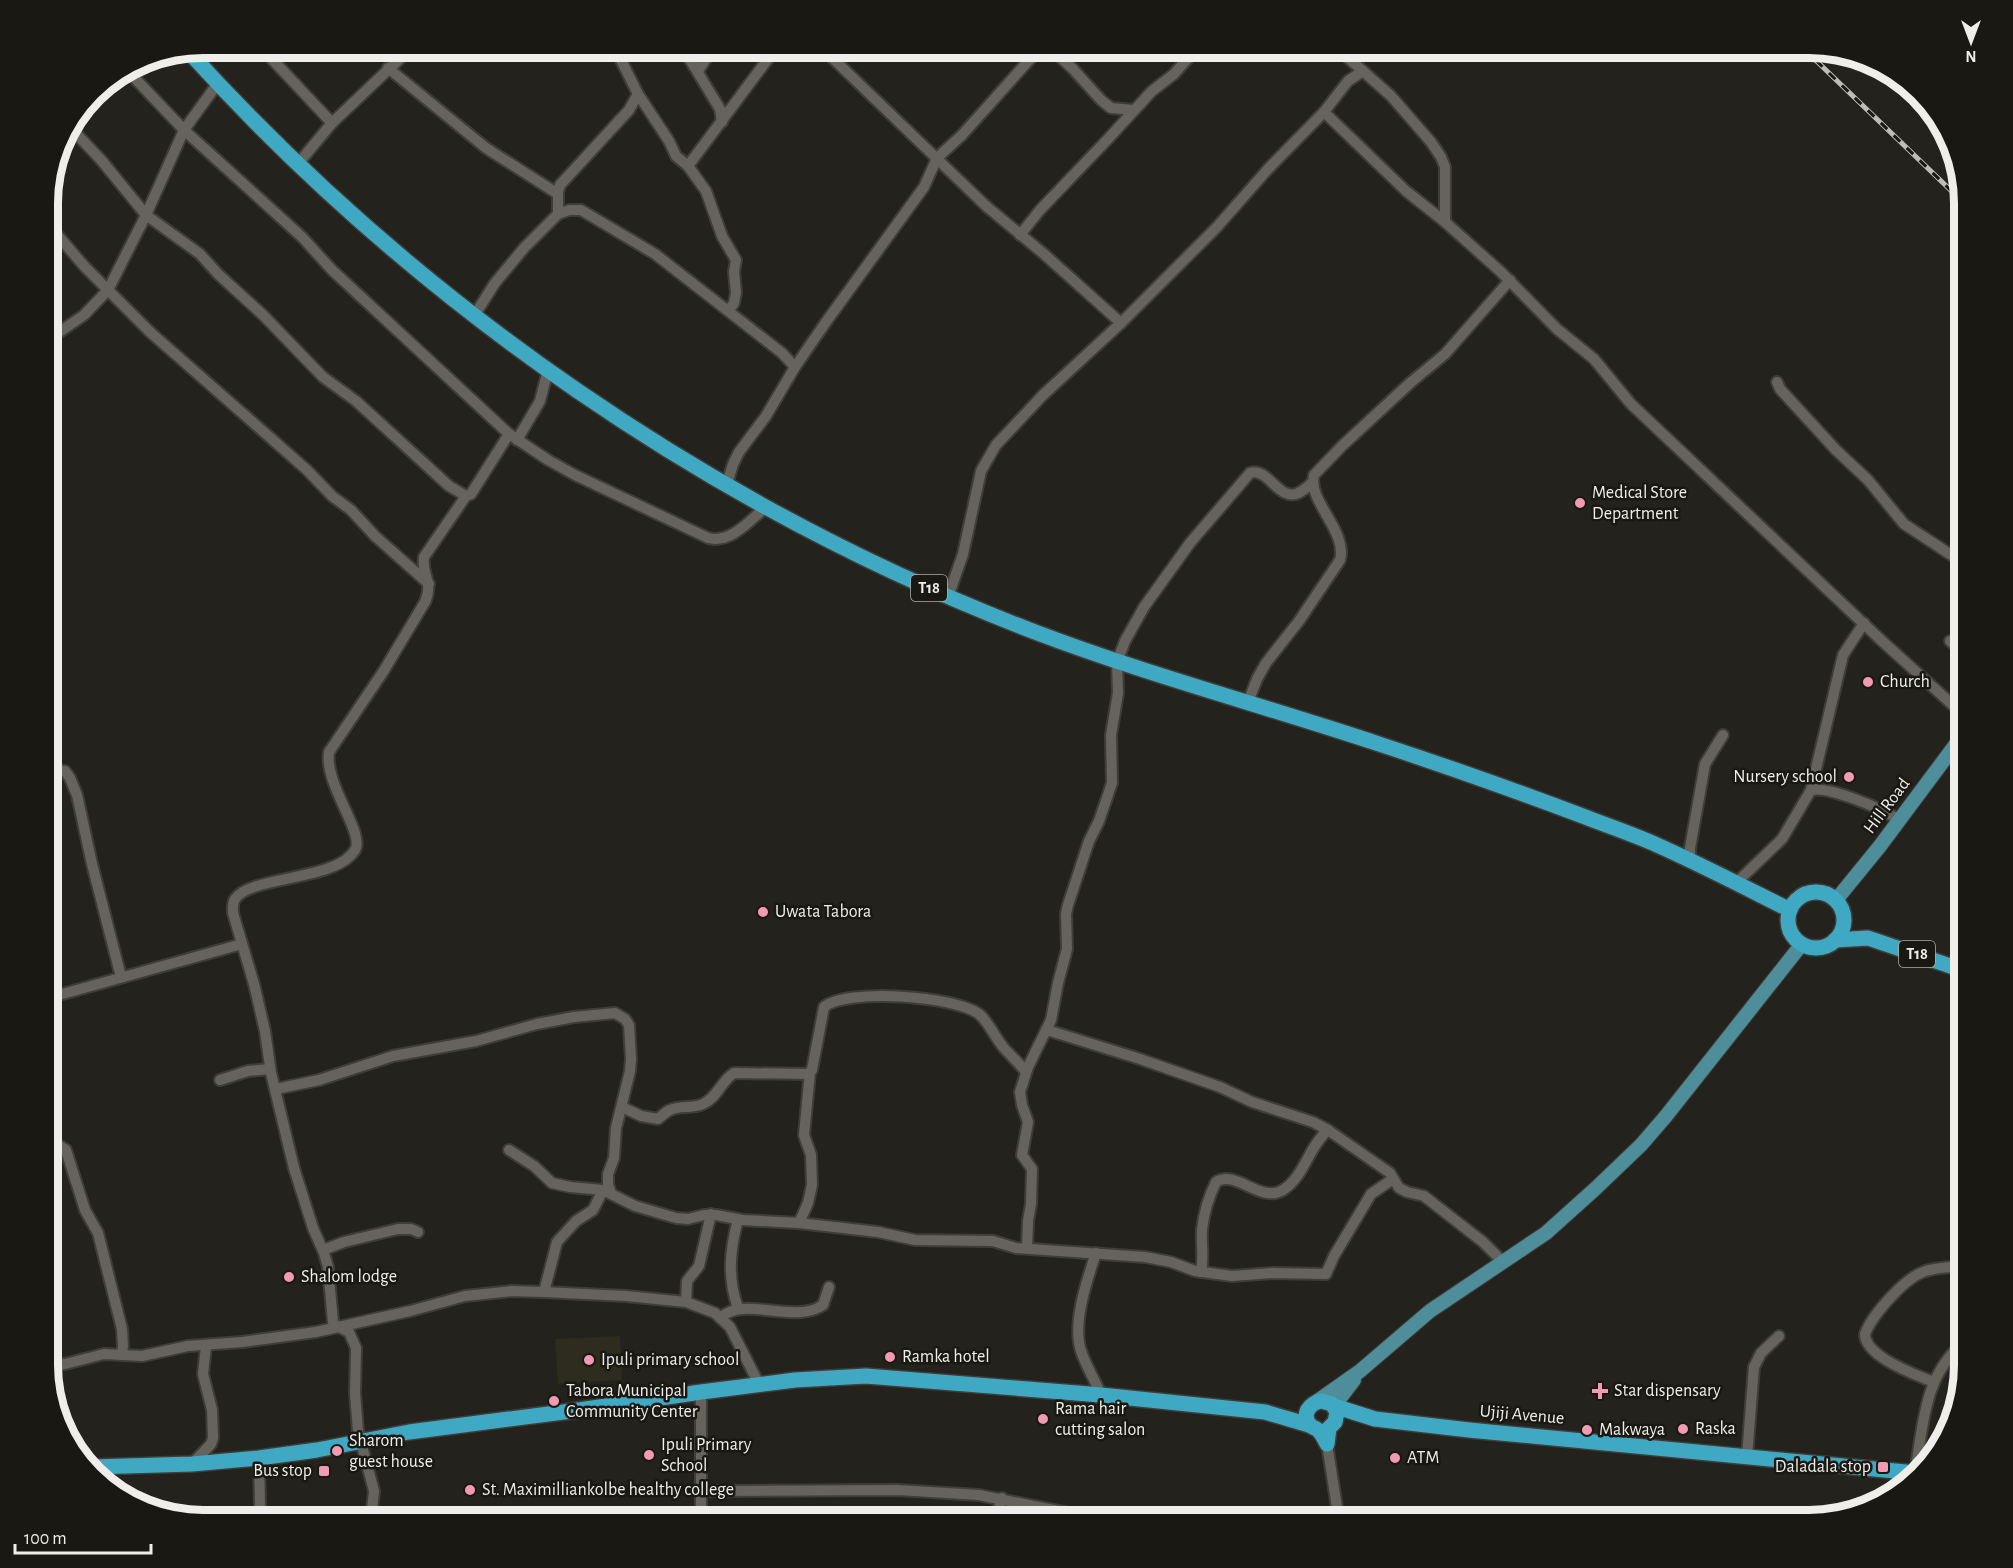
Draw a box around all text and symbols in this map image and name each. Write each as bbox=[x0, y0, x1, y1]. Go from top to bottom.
north arrow bbox=[1941, 12, 2001, 72]
text: N bbox=[1965, 48, 1977, 64]
place label: Medical Store Department bbox=[1592, 484, 1687, 523]
marker: Medical Store Department bbox=[1573, 496, 1587, 510]
road number: T18 bbox=[911, 575, 947, 601]
place label: Church bbox=[1880, 673, 1930, 691]
marker: Church bbox=[1861, 675, 1875, 689]
place label: Nursery school bbox=[1733, 768, 1837, 786]
marker: Nursery school bbox=[1842, 770, 1856, 784]
street label: Hill Road bbox=[1860, 775, 1914, 837]
place label: Uwata Tabora bbox=[775, 903, 871, 921]
marker: Uwata Tabora bbox=[756, 905, 770, 919]
road number: T18 bbox=[1899, 941, 1935, 967]
place label: Shalom lodge bbox=[301, 1268, 397, 1286]
marker: Shalom lodge bbox=[282, 1270, 296, 1284]
place label: Ramka hotel bbox=[902, 1348, 990, 1366]
marker: Ramka hotel bbox=[883, 1350, 897, 1364]
place label: Ipuli primary school bbox=[601, 1351, 739, 1369]
marker: Ipuli primary school bbox=[582, 1353, 596, 1367]
place label: Tabora Municipal Community Center bbox=[566, 1382, 698, 1421]
marker: Star dispensary bbox=[1591, 1382, 1609, 1400]
place label: Star dispensary bbox=[1614, 1382, 1721, 1400]
marker: Tabora Municipal Community Center bbox=[547, 1394, 561, 1408]
place label: Rama hair cutting salon bbox=[1055, 1400, 1145, 1439]
street label: Ujiji Avenue bbox=[1479, 1402, 1565, 1428]
marker: Rama hair cutting salon bbox=[1036, 1412, 1050, 1426]
place label: Raska bbox=[1695, 1420, 1736, 1438]
place label: Makwaya bbox=[1599, 1421, 1665, 1439]
marker: Raska bbox=[1676, 1422, 1690, 1436]
marker: Makwaya bbox=[1580, 1423, 1594, 1437]
place label: Sharom guest house bbox=[349, 1432, 433, 1471]
place label: Ipuli Primary School bbox=[661, 1436, 752, 1475]
marker: Sharom guest house bbox=[330, 1444, 344, 1458]
marker: Ipuli Primary School bbox=[642, 1448, 656, 1462]
place label: ATM bbox=[1407, 1449, 1439, 1467]
marker: ATM bbox=[1388, 1451, 1402, 1465]
place label: Daladala stop bbox=[1775, 1458, 1871, 1476]
marker: Daladala stop bbox=[1876, 1460, 1890, 1474]
place label: Bus stop bbox=[253, 1462, 312, 1480]
marker: Bus stop bbox=[317, 1464, 331, 1478]
place label: St. Maximilliankolbe healthy college bbox=[482, 1481, 734, 1499]
marker: St. Maximilliankolbe healthy college bbox=[463, 1483, 477, 1497]
scale bar bbox=[15, 1517, 152, 1555]
text: 100 m bbox=[24, 1530, 67, 1548]

